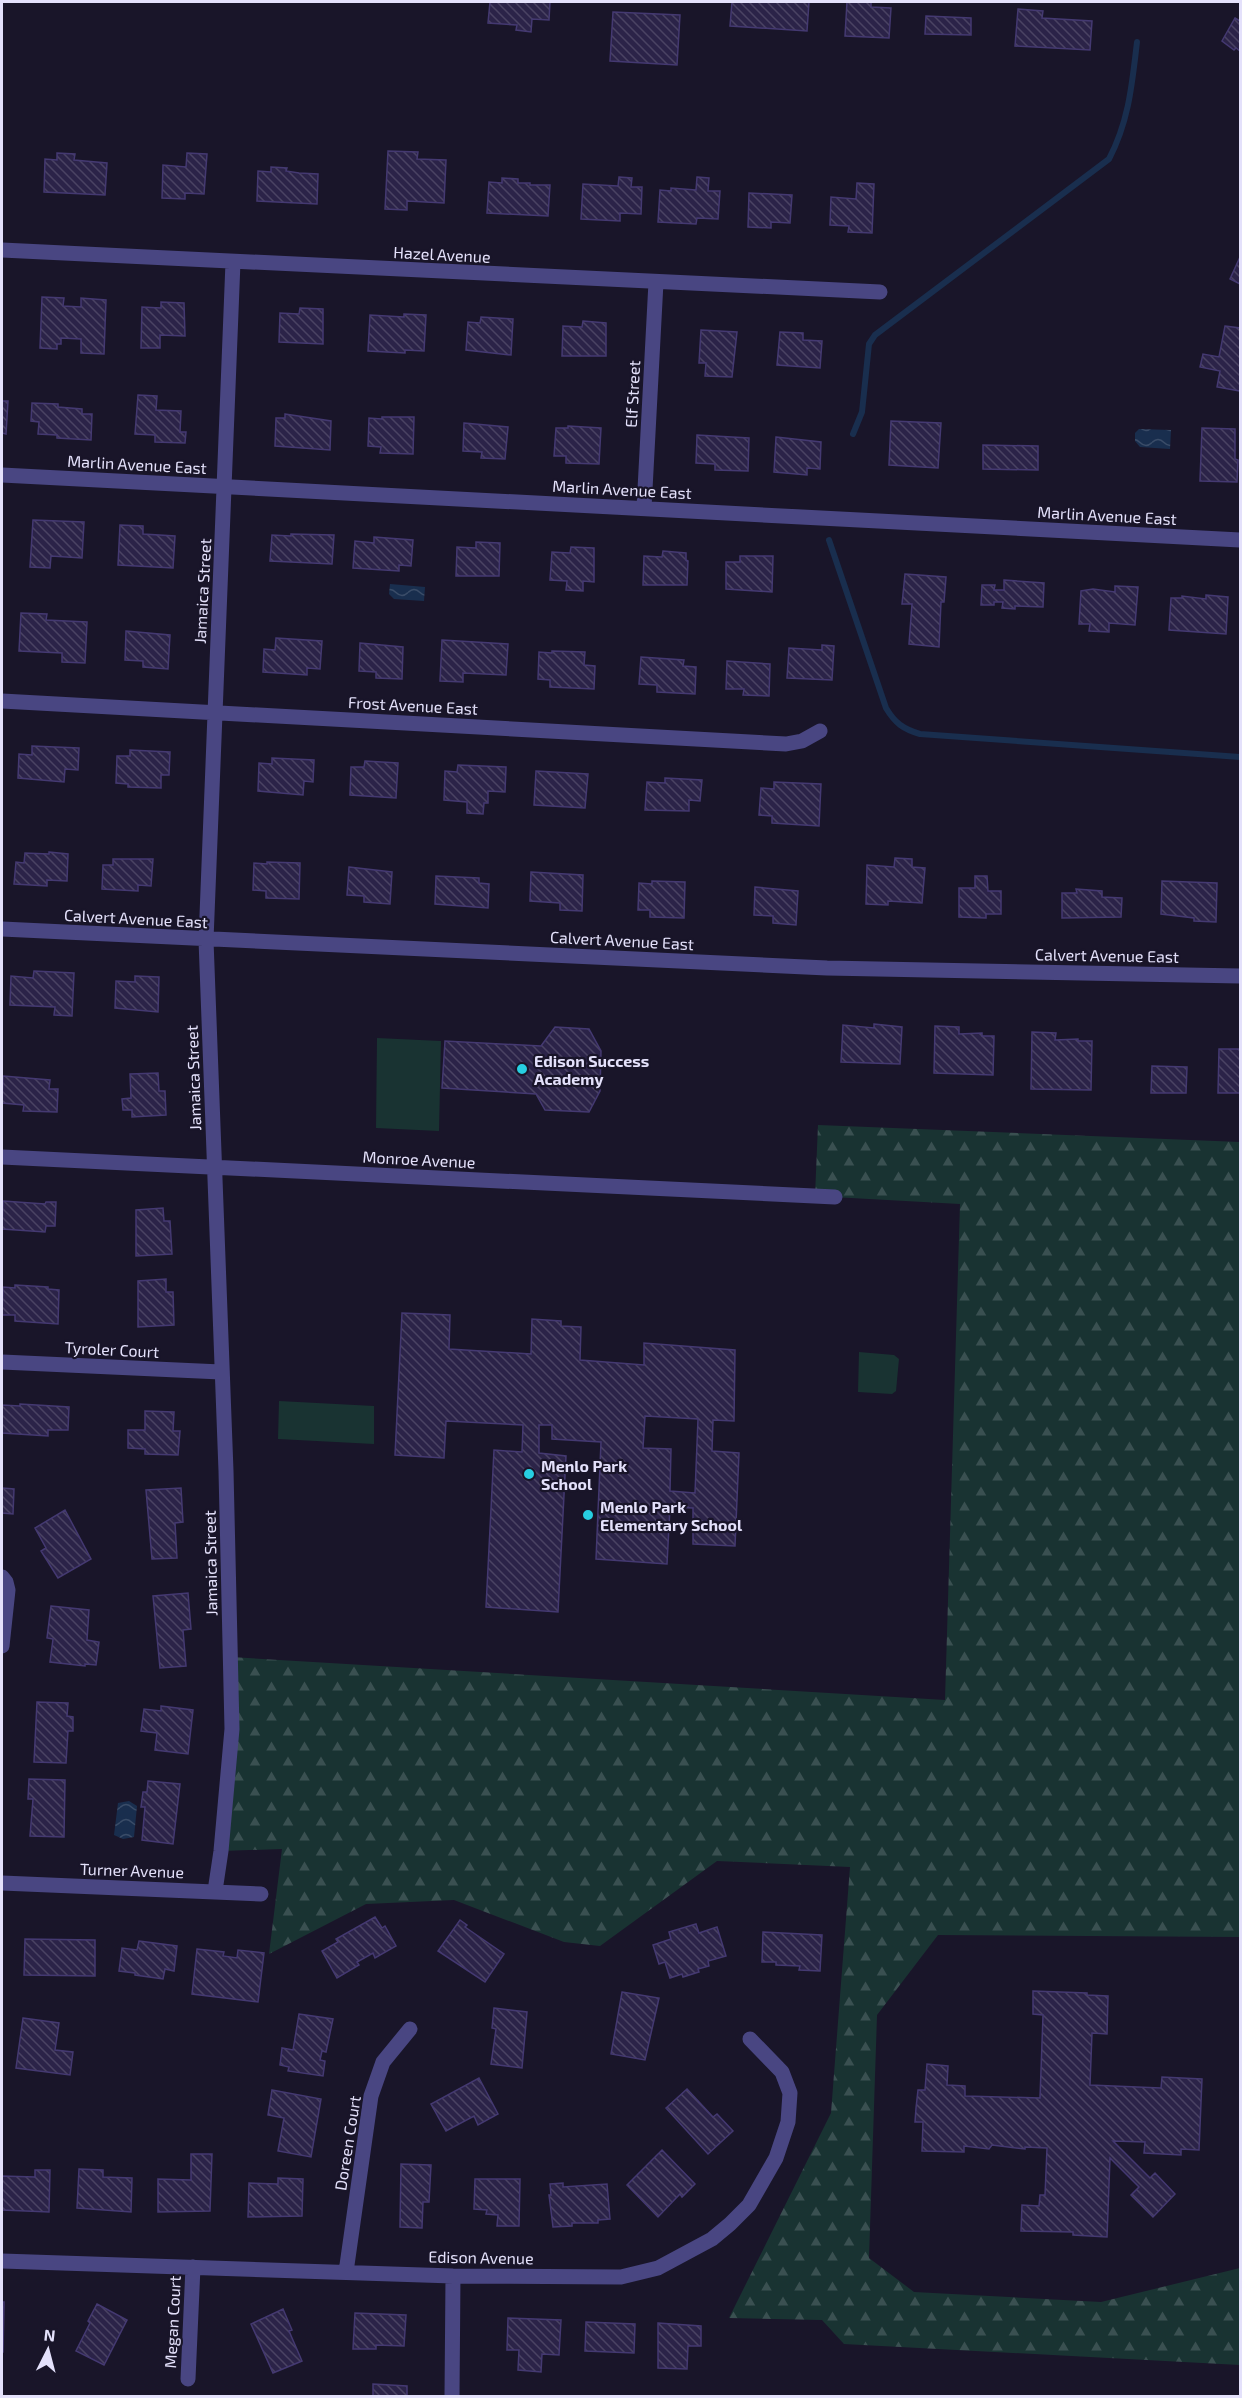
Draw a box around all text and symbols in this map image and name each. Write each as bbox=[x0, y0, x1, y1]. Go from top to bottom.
street label: Hazel Avenue bbox=[393, 242, 491, 266]
street label: Elf Street bbox=[621, 360, 643, 428]
street label: Marlin Avenue East bbox=[67, 451, 207, 477]
street label: Marlin Avenue East bbox=[552, 476, 692, 502]
street label: Marlin Avenue East bbox=[1037, 502, 1177, 528]
street label: Jamaica Street bbox=[190, 538, 214, 644]
street label: Frost Avenue East bbox=[347, 692, 479, 718]
street label: Calvert Avenue East bbox=[64, 905, 208, 931]
street label: Calvert Avenue East bbox=[550, 927, 694, 953]
street label: Calvert Avenue East bbox=[1035, 944, 1179, 966]
street label: Jamaica Street bbox=[182, 1025, 204, 1131]
place label: Edison Success Academy bbox=[534, 1051, 649, 1089]
marker: Edison Success Academy bbox=[515, 1062, 529, 1076]
street label: Monroe Avenue bbox=[362, 1147, 476, 1171]
street label: Tyroler Court bbox=[64, 1337, 160, 1361]
place label: Menlo Park School bbox=[541, 1456, 627, 1493]
marker: Menlo Park School bbox=[522, 1467, 536, 1481]
place label: Menlo Park Elementary School bbox=[600, 1497, 743, 1535]
marker: Menlo Park Elementary School bbox=[581, 1508, 595, 1522]
street label: Jamaica Street bbox=[200, 1510, 220, 1616]
street label: Turner Avenue bbox=[80, 1859, 184, 1881]
street label: Doreen Court bbox=[330, 2094, 364, 2192]
street label: Edison Avenue bbox=[428, 2247, 534, 2267]
street label: Megan Court bbox=[160, 2275, 184, 2369]
north arrow bbox=[18, 2320, 78, 2380]
text: N bbox=[43, 2325, 56, 2345]

